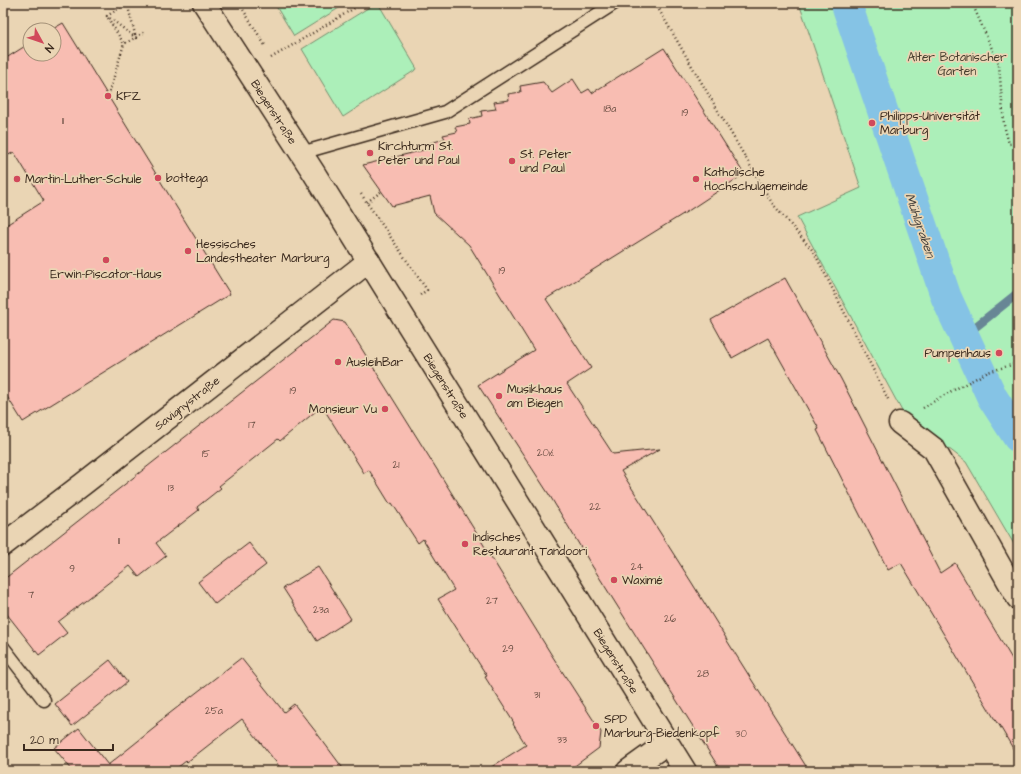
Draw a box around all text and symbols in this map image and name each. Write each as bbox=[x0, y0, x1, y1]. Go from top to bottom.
north arrow bbox=[22, 22, 62, 62]
text: N bbox=[41, 41, 57, 56]
park label: Alter Botanischer Garten bbox=[907, 49, 1007, 80]
street label: Biegenstraße bbox=[245, 77, 301, 149]
place label: KFZ bbox=[116, 88, 142, 105]
marker: KFZ bbox=[103, 91, 113, 101]
house number: 18a bbox=[604, 102, 616, 116]
house number: 19 bbox=[682, 106, 689, 120]
place label: Philipps-Universität Marburg bbox=[880, 108, 980, 140]
house number: 11 bbox=[62, 114, 65, 128]
marker: Philipps-Universität Marburg bbox=[867, 118, 877, 128]
place label: Kirchturm St. Peter und Paul bbox=[378, 138, 460, 169]
place label: St. Peter und Paul bbox=[520, 146, 572, 177]
marker: Kirchturm St. Peter und Paul bbox=[365, 148, 375, 158]
marker: St. Peter und Paul bbox=[507, 156, 517, 166]
place label: Katholische Hochschulgemeinde bbox=[704, 164, 809, 196]
place label: bottega bbox=[166, 170, 208, 188]
place label: Martin-Luther-Schule bbox=[25, 171, 142, 188]
marker: bottega bbox=[153, 173, 163, 183]
marker: Martin-Luther-Schule bbox=[12, 174, 22, 184]
marker: Katholische Hochschulgemeinde bbox=[691, 174, 701, 184]
water label: Mühlgraben bbox=[900, 191, 940, 262]
place label: Hessisches Landestheater Marburg bbox=[196, 236, 330, 268]
marker: Hessisches Landestheater Marburg bbox=[183, 246, 193, 256]
marker: Erwin-Piscator-Haus bbox=[101, 255, 111, 265]
house number: 19 bbox=[499, 264, 506, 278]
place label: Erwin-Piscator-Haus bbox=[50, 266, 162, 283]
place label: Pumpenhaus bbox=[925, 345, 991, 362]
marker: Pumpenhaus bbox=[994, 348, 1004, 358]
street label: Biegenstraße bbox=[418, 350, 473, 423]
place label: AusleihBar bbox=[346, 354, 404, 371]
marker: AusleihBar bbox=[333, 357, 343, 367]
street label: Savignystraße bbox=[151, 372, 225, 435]
place label: Musikhaus am Biegen bbox=[507, 381, 563, 413]
house number: 19 bbox=[290, 384, 297, 398]
marker: Musikhaus am Biegen bbox=[494, 391, 504, 401]
place label: Monsieur Vu bbox=[309, 401, 377, 418]
marker: Monsieur Vu bbox=[380, 404, 390, 414]
house number: 17 bbox=[248, 418, 256, 432]
house number: 20½ bbox=[537, 446, 555, 460]
house number: 15 bbox=[202, 447, 210, 461]
house number: 21 bbox=[392, 458, 400, 472]
house number: 13 bbox=[168, 481, 174, 495]
house number: 22 bbox=[589, 500, 601, 514]
place label: Indisches Restaurant Tandoori bbox=[473, 529, 587, 560]
house number: 11 bbox=[118, 534, 121, 548]
marker: Indisches Restaurant Tandoori bbox=[460, 539, 470, 549]
house number: 24 bbox=[631, 560, 643, 574]
house number: 9 bbox=[69, 562, 75, 576]
place label: Waximé bbox=[622, 572, 663, 589]
marker: Waximé bbox=[609, 575, 619, 585]
house number: 7 bbox=[28, 588, 34, 602]
house number: 27 bbox=[486, 594, 498, 608]
house number: 23a bbox=[313, 603, 329, 617]
house number: 26 bbox=[664, 612, 677, 626]
street label: Biegenstraße bbox=[588, 625, 643, 698]
house number: 29 bbox=[502, 642, 514, 656]
house number: 28 bbox=[697, 667, 710, 681]
house number: 31 bbox=[534, 688, 541, 702]
house number: 25a bbox=[205, 704, 223, 718]
place label: SPD Marburg-Biedenkopf bbox=[604, 711, 720, 743]
marker: SPD Marburg-Biedenkopf bbox=[591, 721, 601, 731]
scale bar bbox=[24, 726, 113, 752]
house number: 30 bbox=[735, 727, 747, 741]
text: 20 m bbox=[30, 732, 59, 749]
house number: 33 bbox=[557, 733, 567, 747]

